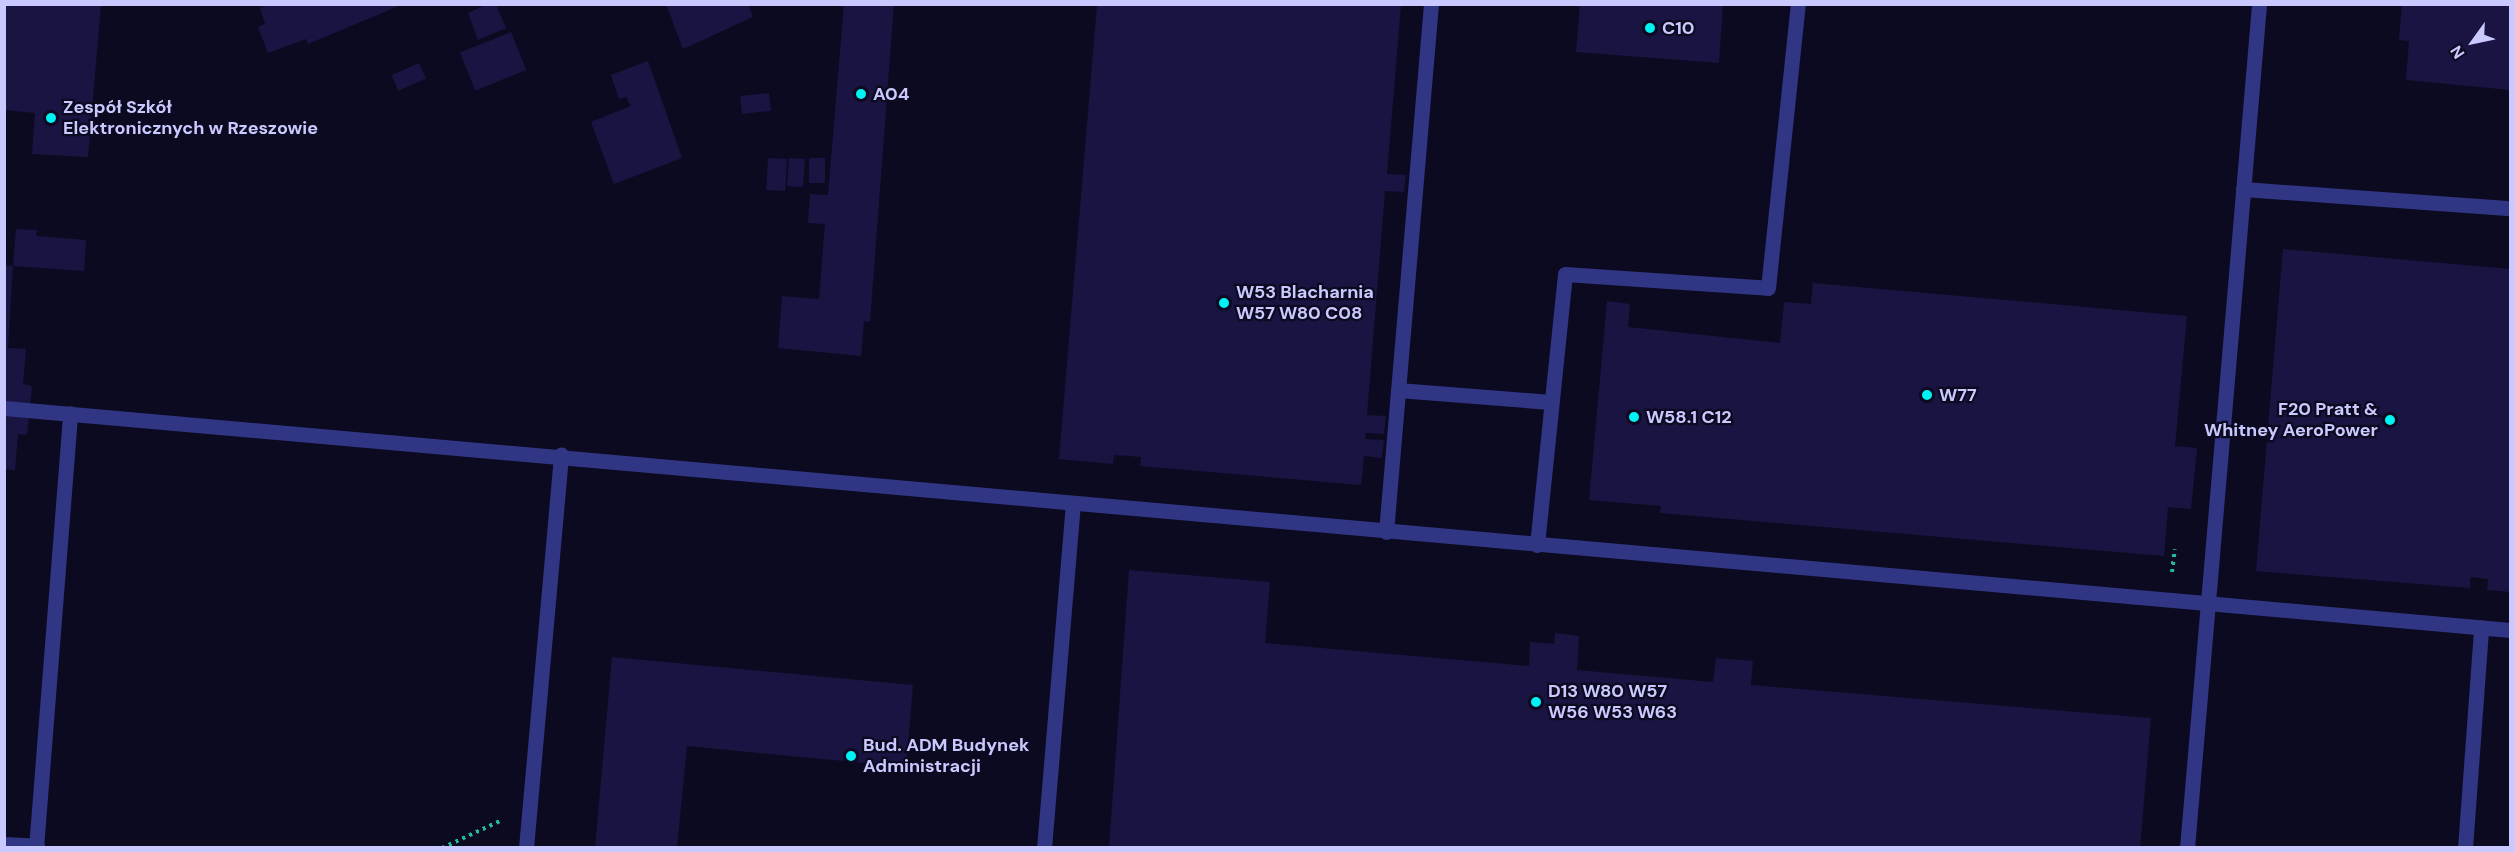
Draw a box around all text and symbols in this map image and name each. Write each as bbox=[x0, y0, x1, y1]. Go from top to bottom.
north arrow bbox=[2443, 12, 2503, 72]
place label: C10 bbox=[1662, 17, 1695, 39]
marker: C10 bbox=[1643, 21, 1657, 35]
text: N bbox=[2446, 41, 2469, 63]
place label: A04 bbox=[873, 83, 909, 105]
marker: A04 bbox=[854, 87, 868, 101]
place label: Zespół Szkół Elektronicznych w Rzeszowie bbox=[63, 97, 318, 140]
marker: Zespół Szkół Elektronicznych w Rzeszowie bbox=[44, 111, 58, 125]
place label: W53 Blacharnia W57 W80 C08 bbox=[1236, 282, 1374, 324]
marker: W53 Blacharnia W57 W80 C08 bbox=[1217, 296, 1231, 310]
place label: W77 bbox=[1939, 384, 1977, 406]
marker: W77 bbox=[1920, 388, 1934, 402]
place label: F20 Pratt & Whitney AeroPower bbox=[2204, 399, 2378, 442]
place label: W58.1 C12 bbox=[1646, 406, 1732, 428]
marker: W58.1 C12 bbox=[1627, 410, 1641, 424]
marker: F20 Pratt & Whitney AeroPower bbox=[2383, 413, 2397, 427]
place label: D13 W80 W57 W56 W53 W63 bbox=[1548, 681, 1677, 724]
marker: D13 W80 W57 W56 W53 W63 bbox=[1529, 695, 1543, 709]
place label: Bud. ADM Budynek Administracji bbox=[863, 735, 1029, 777]
marker: Bud. ADM Budynek Administracji bbox=[844, 749, 858, 763]

